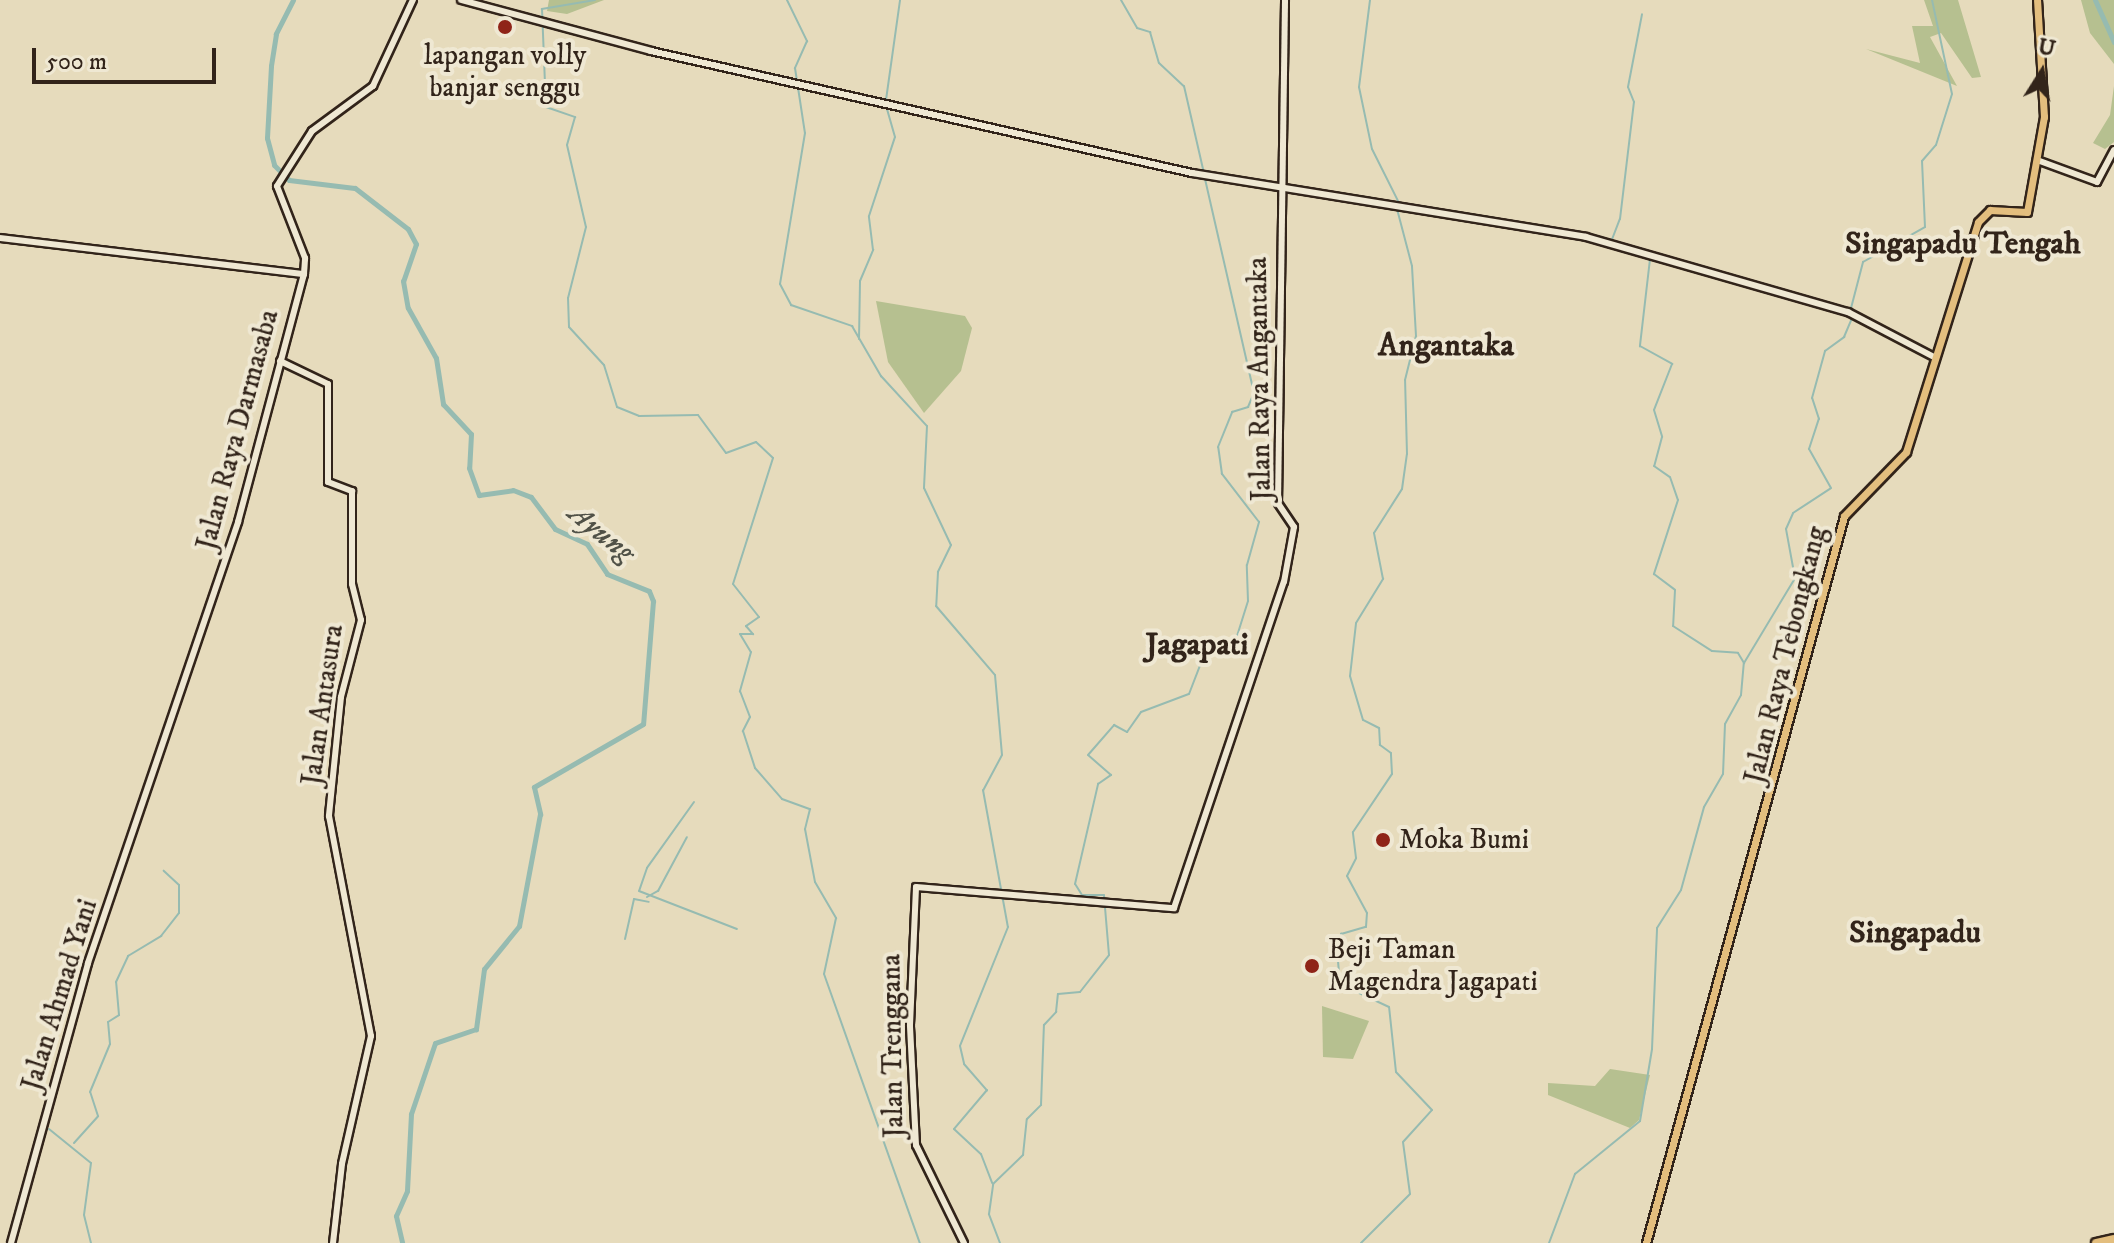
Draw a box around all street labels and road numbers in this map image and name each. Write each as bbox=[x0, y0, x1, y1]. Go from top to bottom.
street label: Jalan Raya Angantaka bbox=[1241, 257, 1279, 501]
street label: Jalan Raya Darmasaba bbox=[190, 306, 286, 554]
street label: Jalan Raya Tebongkang bbox=[1738, 523, 1834, 787]
street label: Jalan Antasura bbox=[295, 623, 351, 787]
street label: Jalan Ahmad Yani bbox=[15, 895, 105, 1095]
street label: Jalan Trenggana bbox=[875, 954, 911, 1138]

